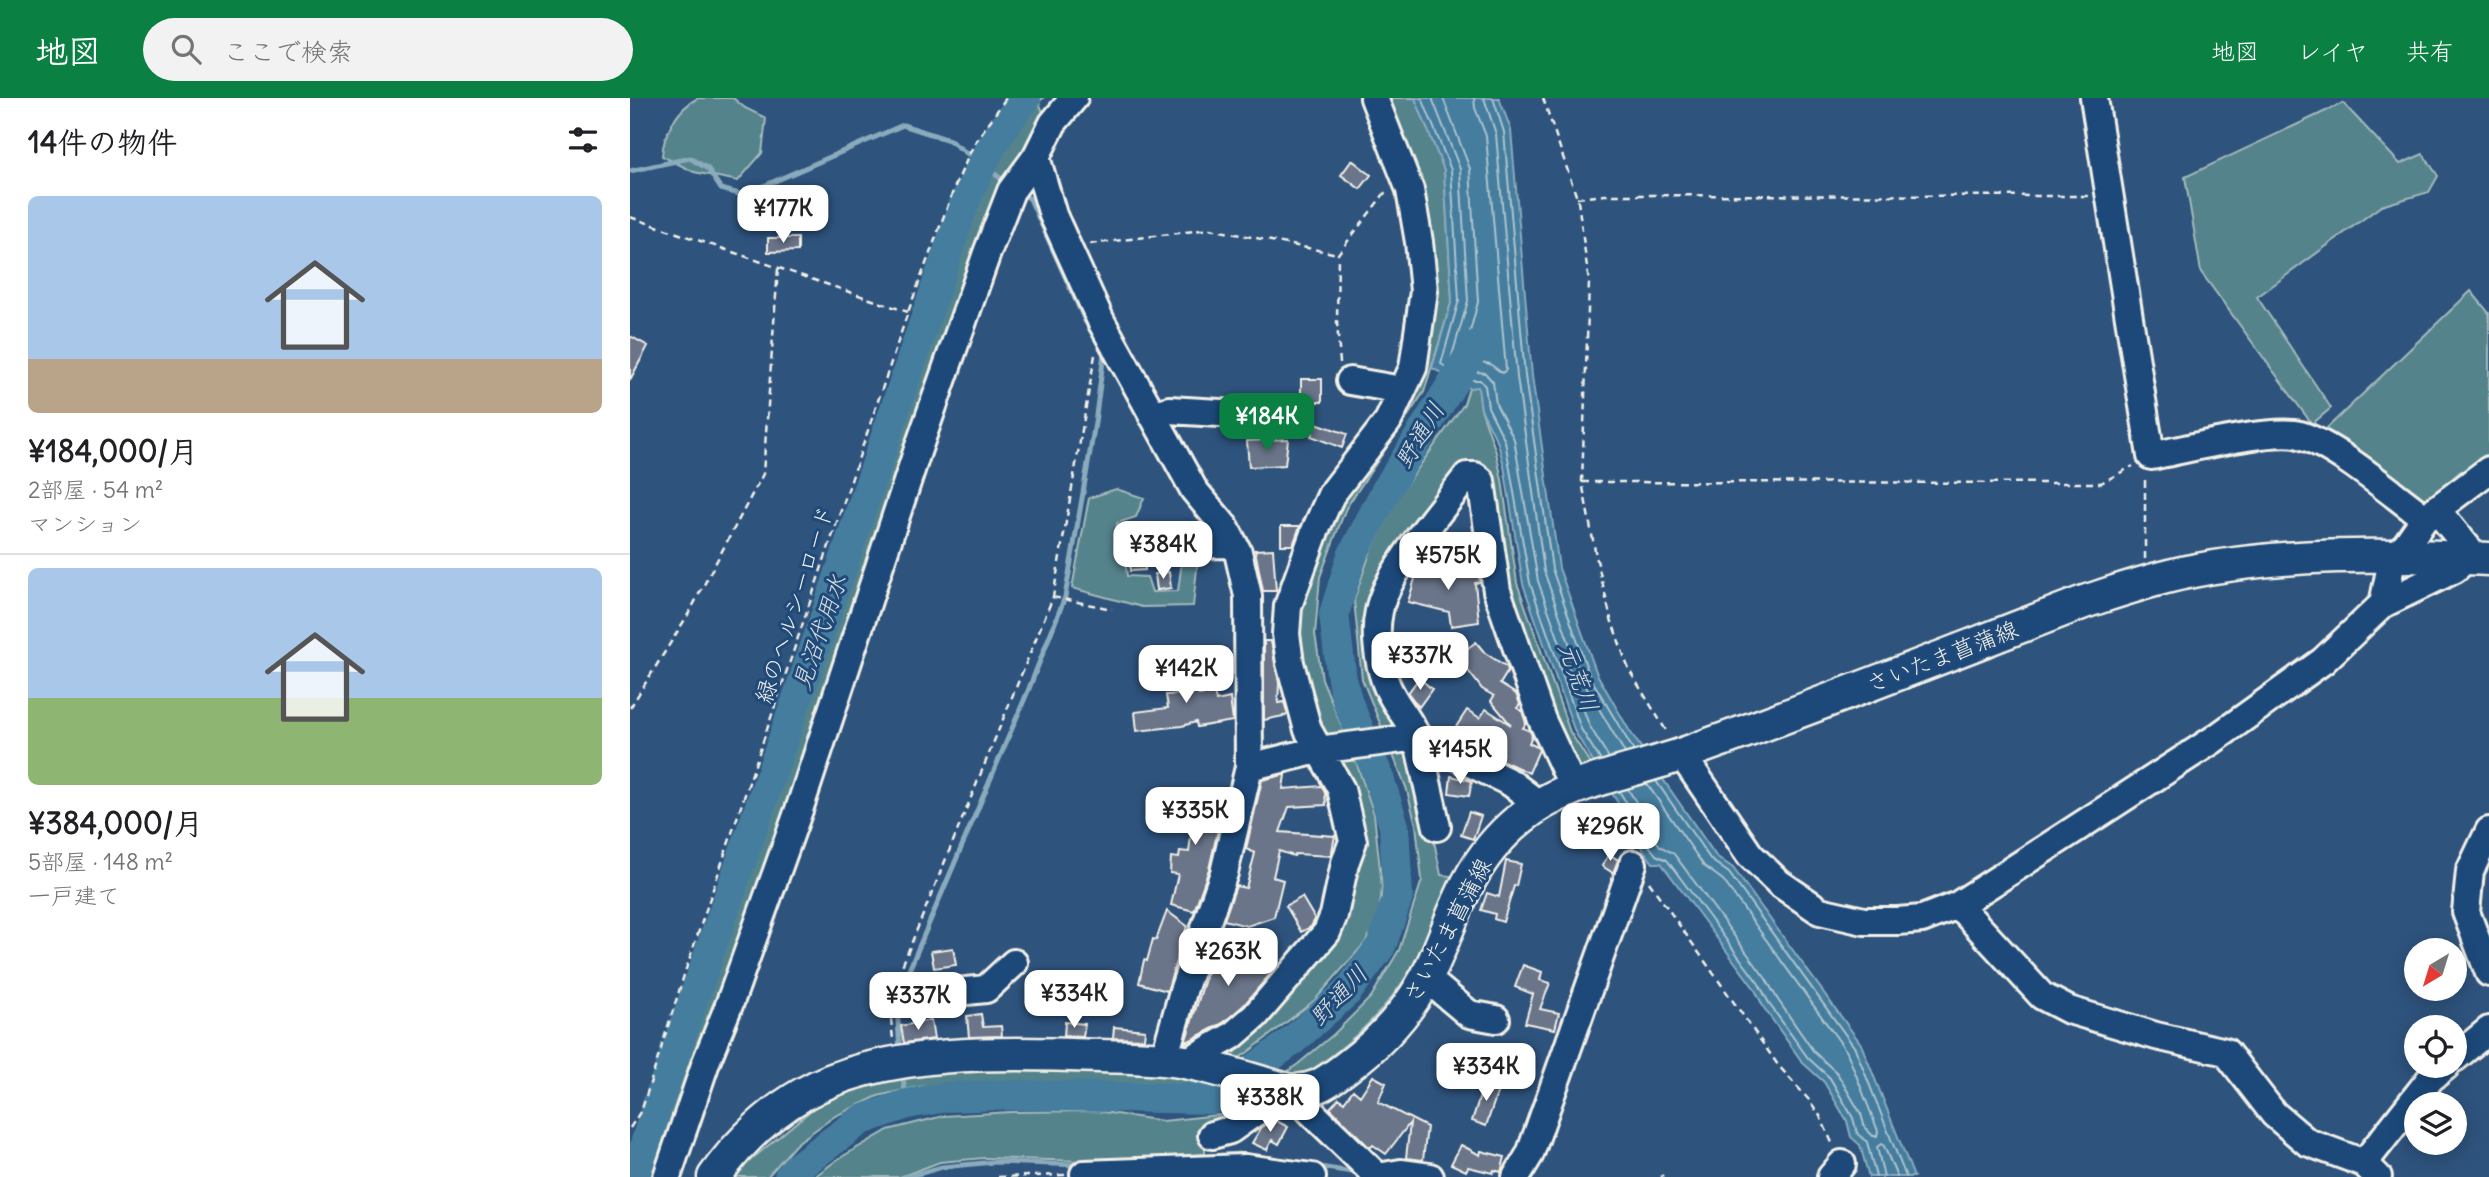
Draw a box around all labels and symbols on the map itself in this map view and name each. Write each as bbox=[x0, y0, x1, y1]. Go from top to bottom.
pin: ¥177K bbox=[734, 186, 832, 245]
pin: ¥184K bbox=[1218, 394, 1316, 453]
water label: 野通川 bbox=[1388, 396, 1450, 474]
street label: 緑のヘルシーロード bbox=[748, 502, 840, 706]
pin: ¥384K bbox=[1114, 522, 1212, 581]
pin: ¥575K bbox=[1399, 532, 1497, 592]
water label: 見沼代用水 bbox=[785, 570, 853, 694]
street label: さいたま菖蒲線 bbox=[1862, 614, 2022, 698]
pin: ¥337K bbox=[1371, 632, 1469, 692]
water label: 元荒川 bbox=[1553, 638, 1605, 716]
pin: ¥142K bbox=[1137, 646, 1235, 705]
pin: ¥145K bbox=[1411, 726, 1509, 786]
pin: ¥335K bbox=[1146, 788, 1244, 847]
pin: ¥296K bbox=[1561, 804, 1659, 863]
street label: さいたま菖蒲線 bbox=[1397, 853, 1497, 1007]
pin: ¥263K bbox=[1179, 928, 1277, 988]
north arrow bbox=[2404, 938, 2468, 1001]
water label: 野通川 bbox=[1302, 958, 1374, 1032]
pin: ¥334K bbox=[1025, 970, 1123, 1030]
pin: ¥337K bbox=[869, 972, 967, 1032]
pin: ¥334K bbox=[1437, 1044, 1535, 1103]
pin: ¥338K bbox=[1221, 1074, 1319, 1134]

